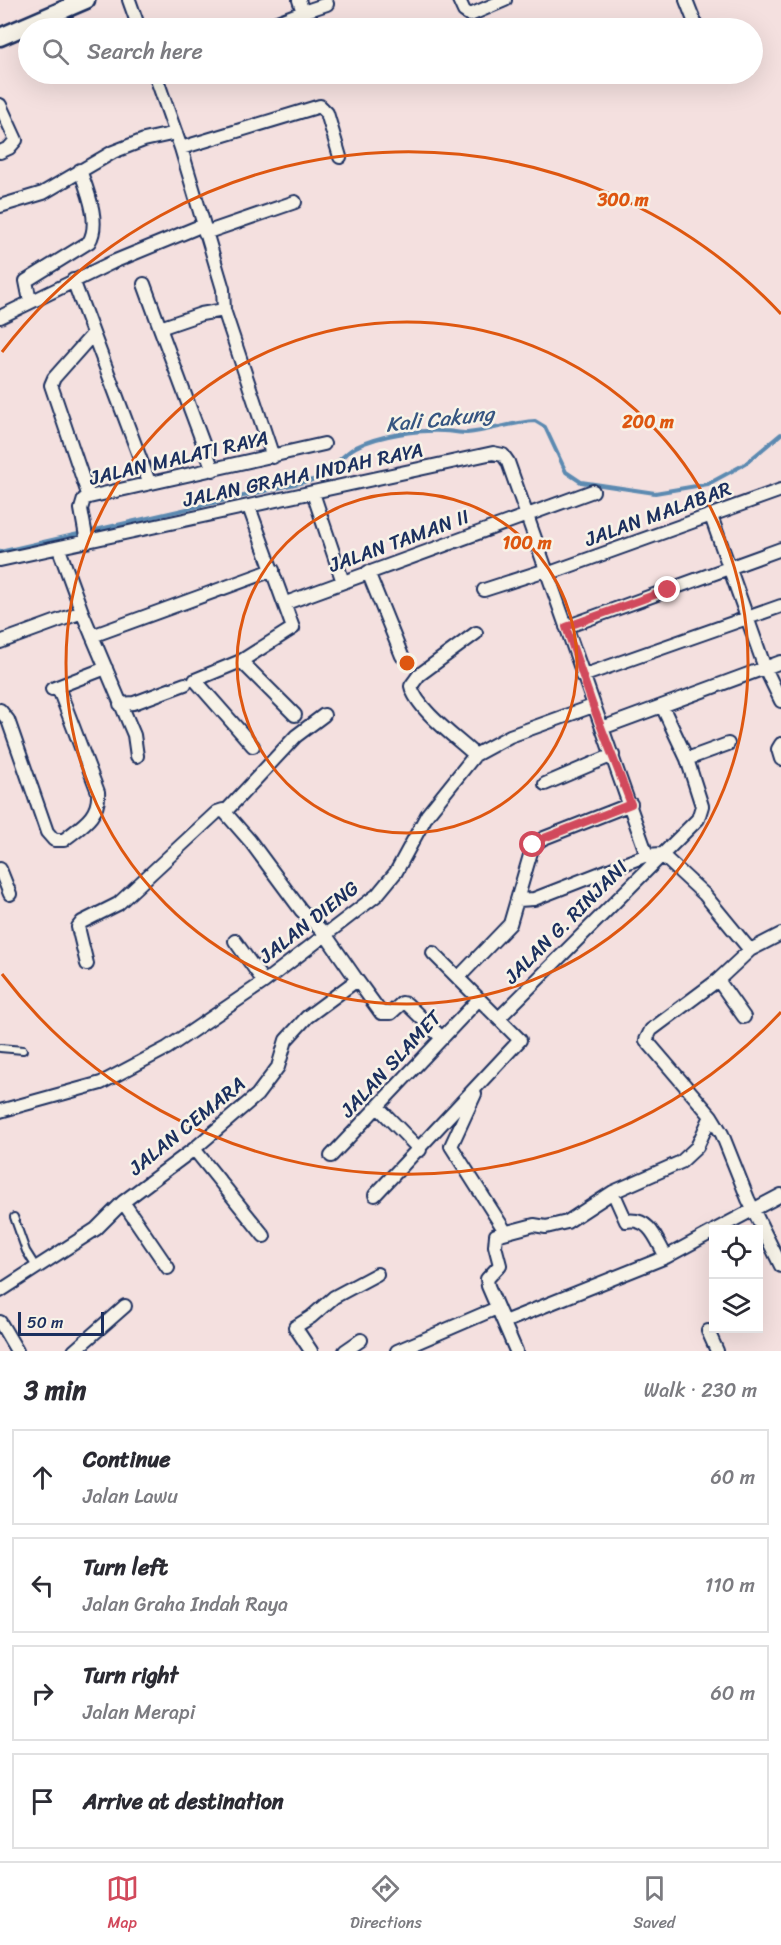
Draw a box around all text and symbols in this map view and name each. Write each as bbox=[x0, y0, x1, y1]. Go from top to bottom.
search box bbox=[18, 18, 763, 84]
text: Search here bbox=[87, 32, 203, 71]
icon: search bbox=[39, 35, 72, 68]
text: 300 m bbox=[596, 184, 649, 216]
water label: Kali Cakung bbox=[384, 394, 498, 444]
text: 200 m bbox=[621, 406, 674, 438]
street label: JALAN MALATI RAYA bbox=[85, 420, 272, 496]
street label: JALAN GRAHA INDAH RAYA bbox=[179, 432, 426, 518]
street label: JALAN MALABAR bbox=[579, 471, 736, 557]
street label: JALAN TAMAN II bbox=[323, 499, 474, 583]
text: 100 m bbox=[503, 527, 552, 559]
route end bbox=[654, 576, 680, 602]
centre of rings bbox=[397, 653, 417, 673]
route start bbox=[519, 831, 545, 857]
street label: JALAN G. RINJANI bbox=[495, 851, 637, 993]
street label: JALAN DIENG bbox=[250, 871, 367, 973]
street label: JALAN SLAMET bbox=[331, 1001, 452, 1127]
street label: JALAN CEMARA bbox=[120, 1067, 253, 1185]
map controls bbox=[709, 1225, 763, 1333]
button: locate bbox=[709, 1225, 763, 1279]
button: layers bbox=[709, 1279, 763, 1333]
text: 50 m bbox=[27, 1308, 63, 1337]
scale bar bbox=[18, 1309, 104, 1336]
text: 3 min bbox=[24, 1367, 86, 1413]
text: Walk · 230 m bbox=[644, 1373, 757, 1408]
text: Continue bbox=[83, 1440, 171, 1479]
text: 60 m bbox=[710, 1460, 755, 1495]
icon: ahead bbox=[26, 1461, 59, 1494]
text: Jalan Lawu bbox=[83, 1479, 178, 1514]
text: Turn left bbox=[83, 1548, 168, 1587]
text: 110 m bbox=[705, 1568, 755, 1603]
icon: left bbox=[26, 1569, 59, 1602]
text: Jalan Graha Indah Raya bbox=[83, 1587, 288, 1622]
text: Turn right bbox=[83, 1656, 178, 1695]
text: 60 m bbox=[710, 1676, 755, 1711]
icon: right bbox=[26, 1677, 59, 1710]
text: Jalan Merapi bbox=[83, 1695, 195, 1730]
text: Arrive at destination bbox=[83, 1782, 284, 1821]
icon: arrive bbox=[26, 1785, 59, 1818]
tab: Map bbox=[106, 1872, 139, 1937]
tab: Directions bbox=[350, 1872, 422, 1937]
tab: Saved bbox=[633, 1872, 675, 1937]

